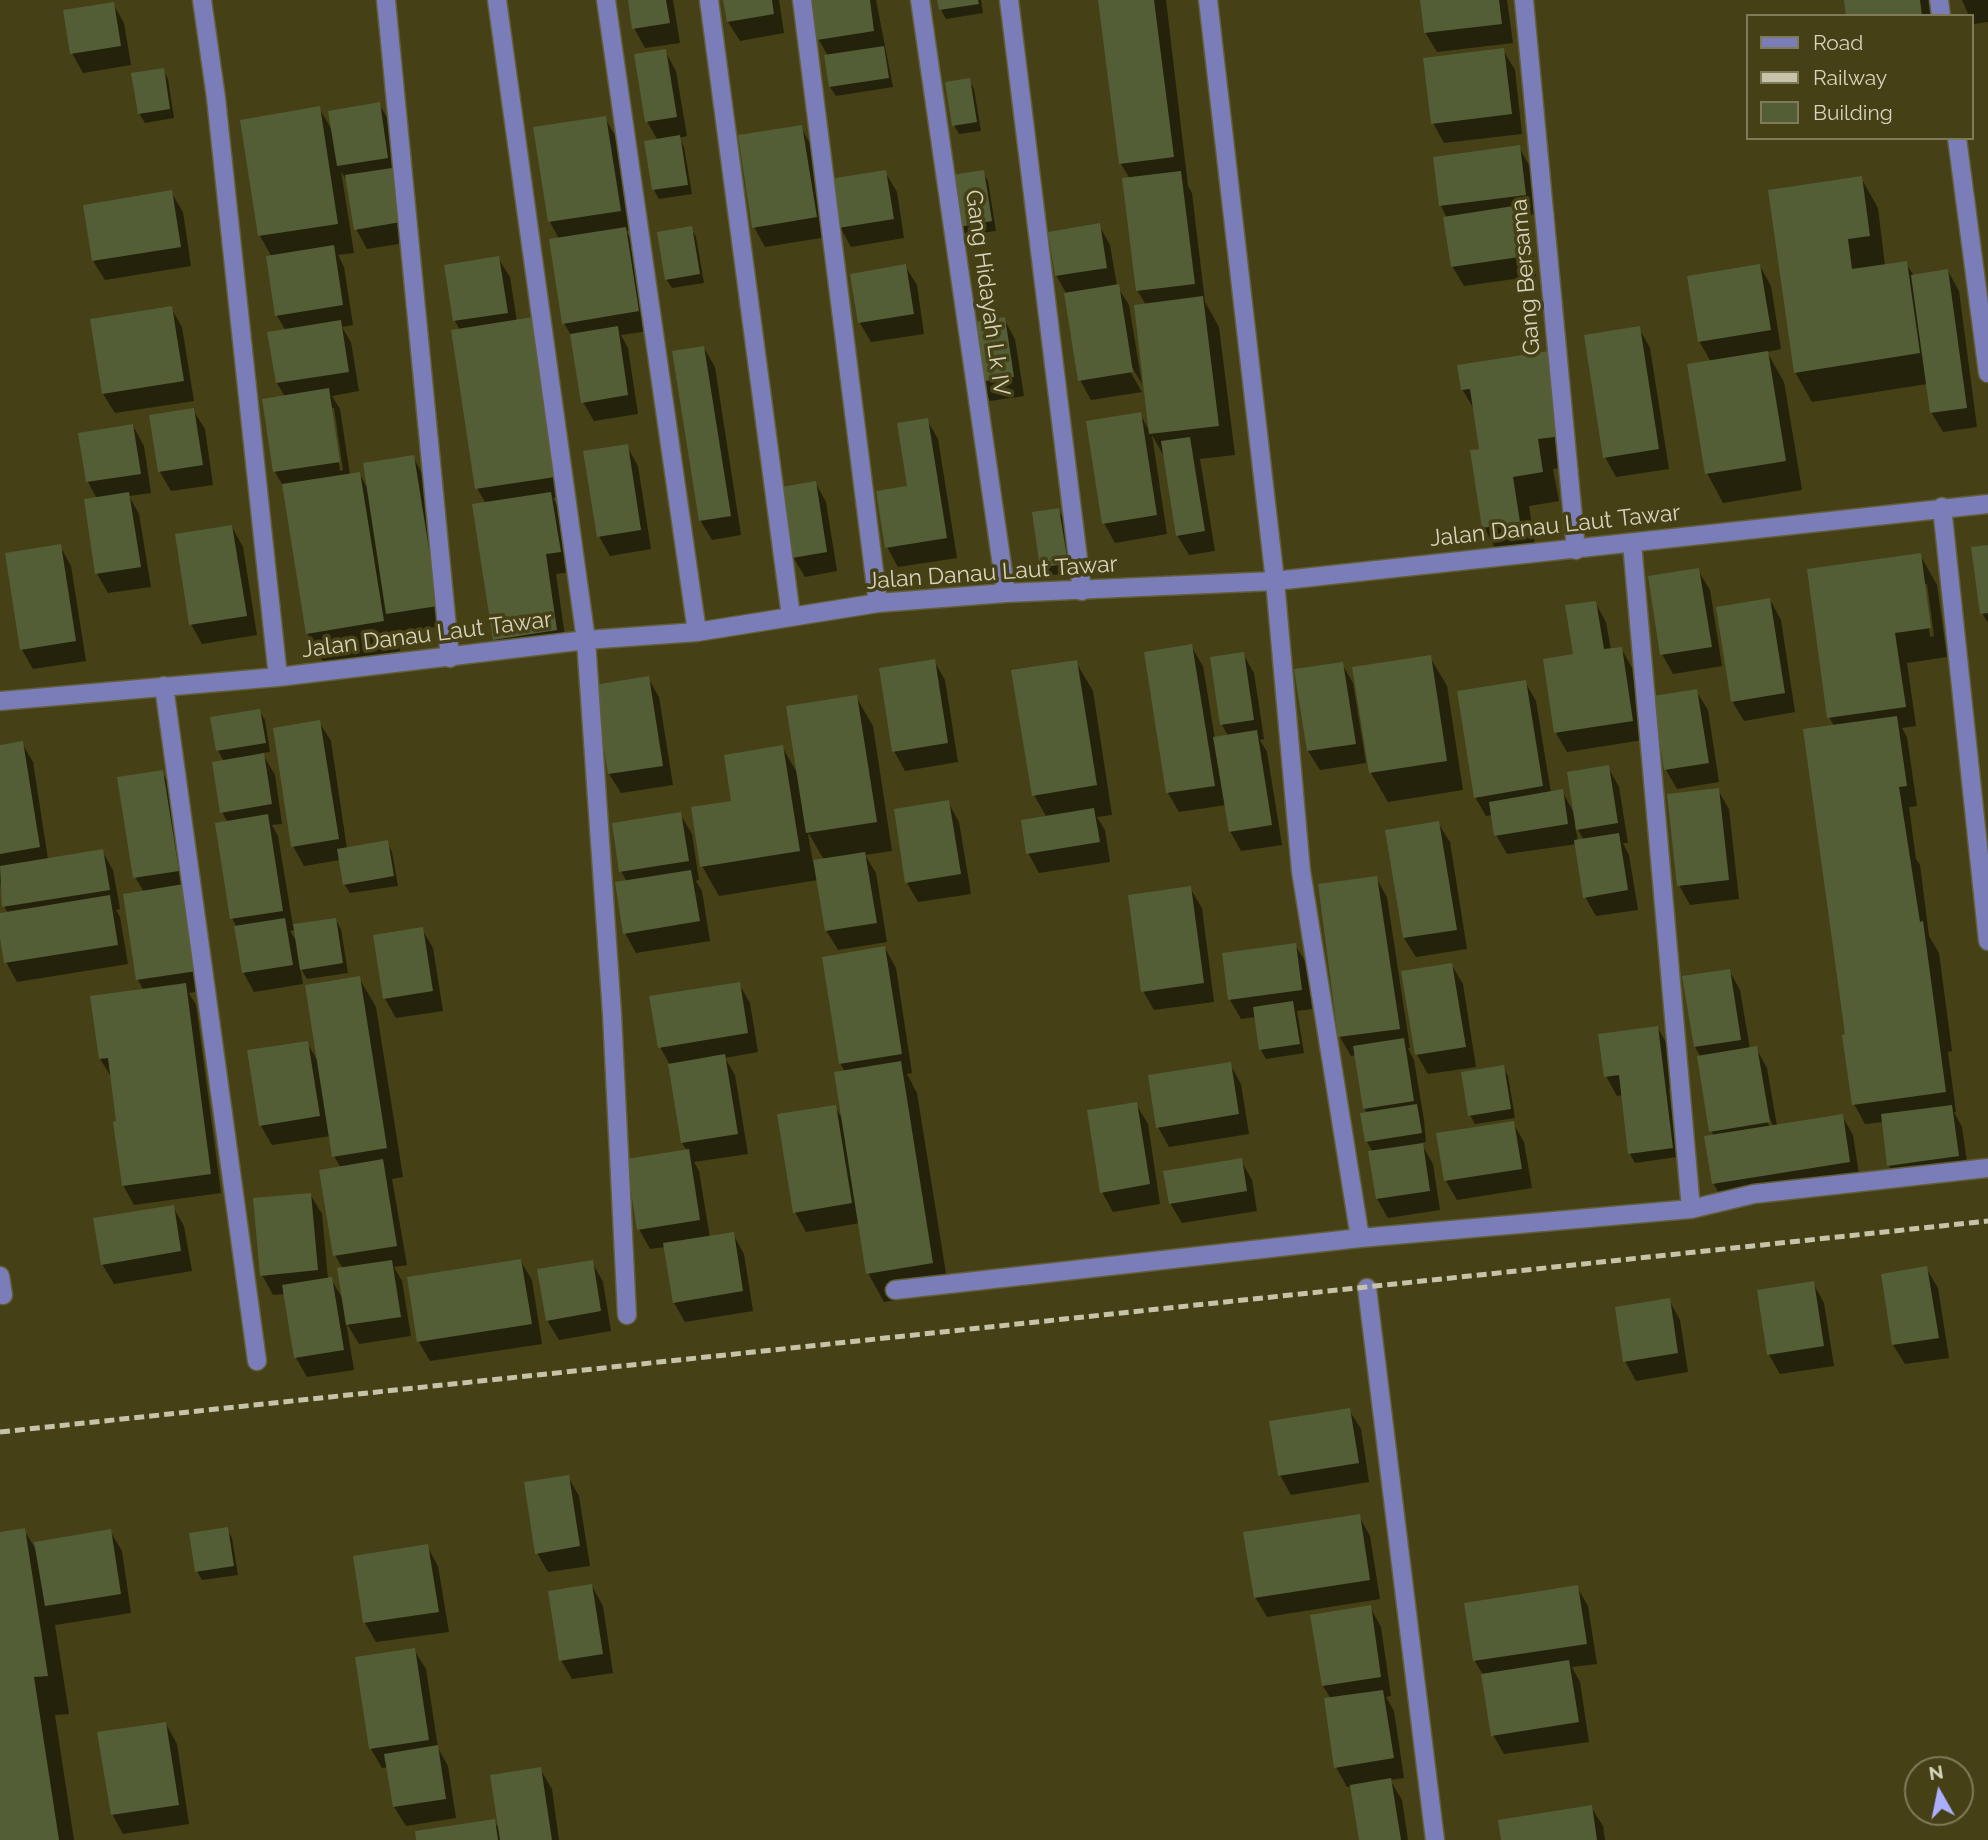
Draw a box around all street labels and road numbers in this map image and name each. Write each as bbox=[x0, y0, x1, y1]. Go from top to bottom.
street label: Gang Hidayah Lk IV bbox=[959, 188, 1015, 398]
street label: Gang Bersama bbox=[1505, 198, 1547, 356]
street label: Jalan Danau Laut Tawar bbox=[1428, 499, 1682, 553]
street label: Jalan Danau Laut Tawar bbox=[865, 550, 1119, 596]
street label: Jalan Danau Laut Tawar bbox=[300, 606, 554, 664]

